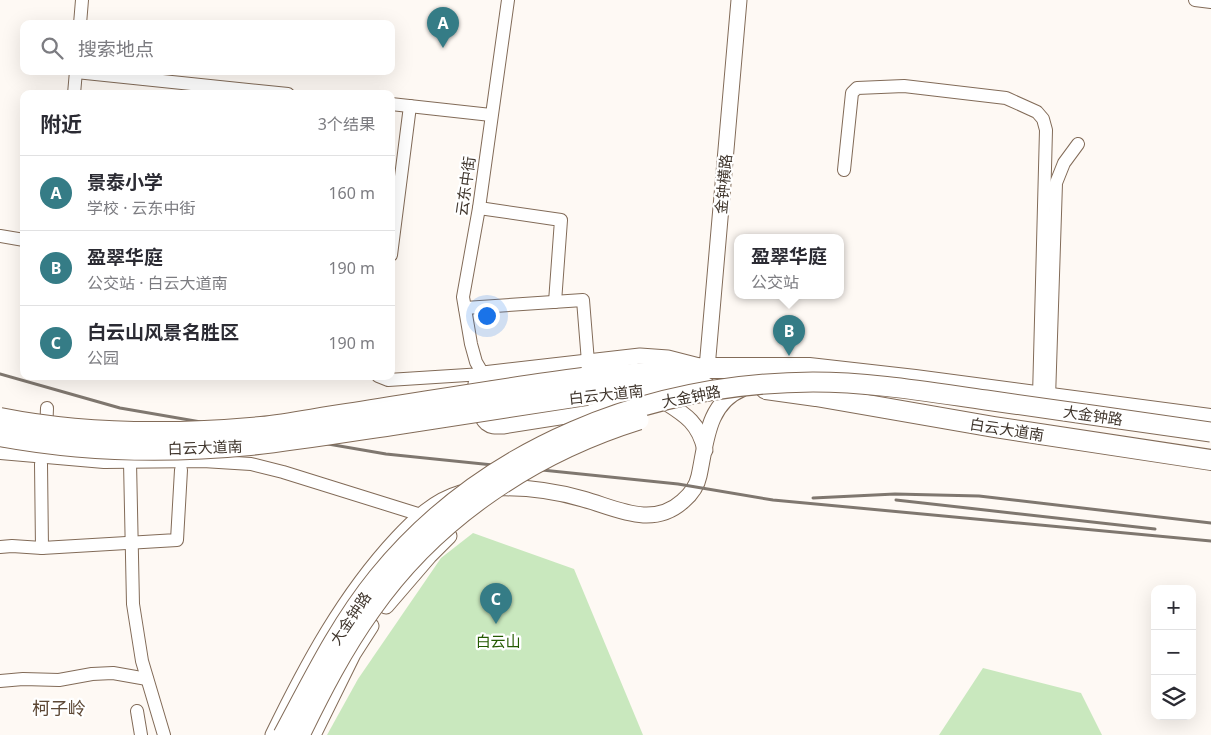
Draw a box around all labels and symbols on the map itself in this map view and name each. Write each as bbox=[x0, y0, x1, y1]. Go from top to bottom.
pin: A bbox=[427, 7, 459, 48]
street label: 金钟横路 bbox=[710, 153, 736, 215]
street label: 云东中街 bbox=[451, 155, 479, 217]
your location bbox=[474, 303, 500, 329]
pin: B bbox=[773, 315, 805, 356]
street label: 白云大道南 bbox=[568, 380, 644, 408]
street label: 大金钟路 bbox=[660, 380, 722, 412]
street label: 大金钟路 bbox=[1062, 401, 1124, 429]
street label: 白云大道南 bbox=[968, 413, 1046, 445]
street label: 白云大道南 bbox=[167, 436, 243, 458]
pin: C bbox=[480, 583, 512, 624]
street label: 大金钟路 bbox=[325, 588, 375, 648]
park label: 白云山 bbox=[475, 631, 521, 651]
district label: 柯子岭 bbox=[32, 696, 86, 720]

